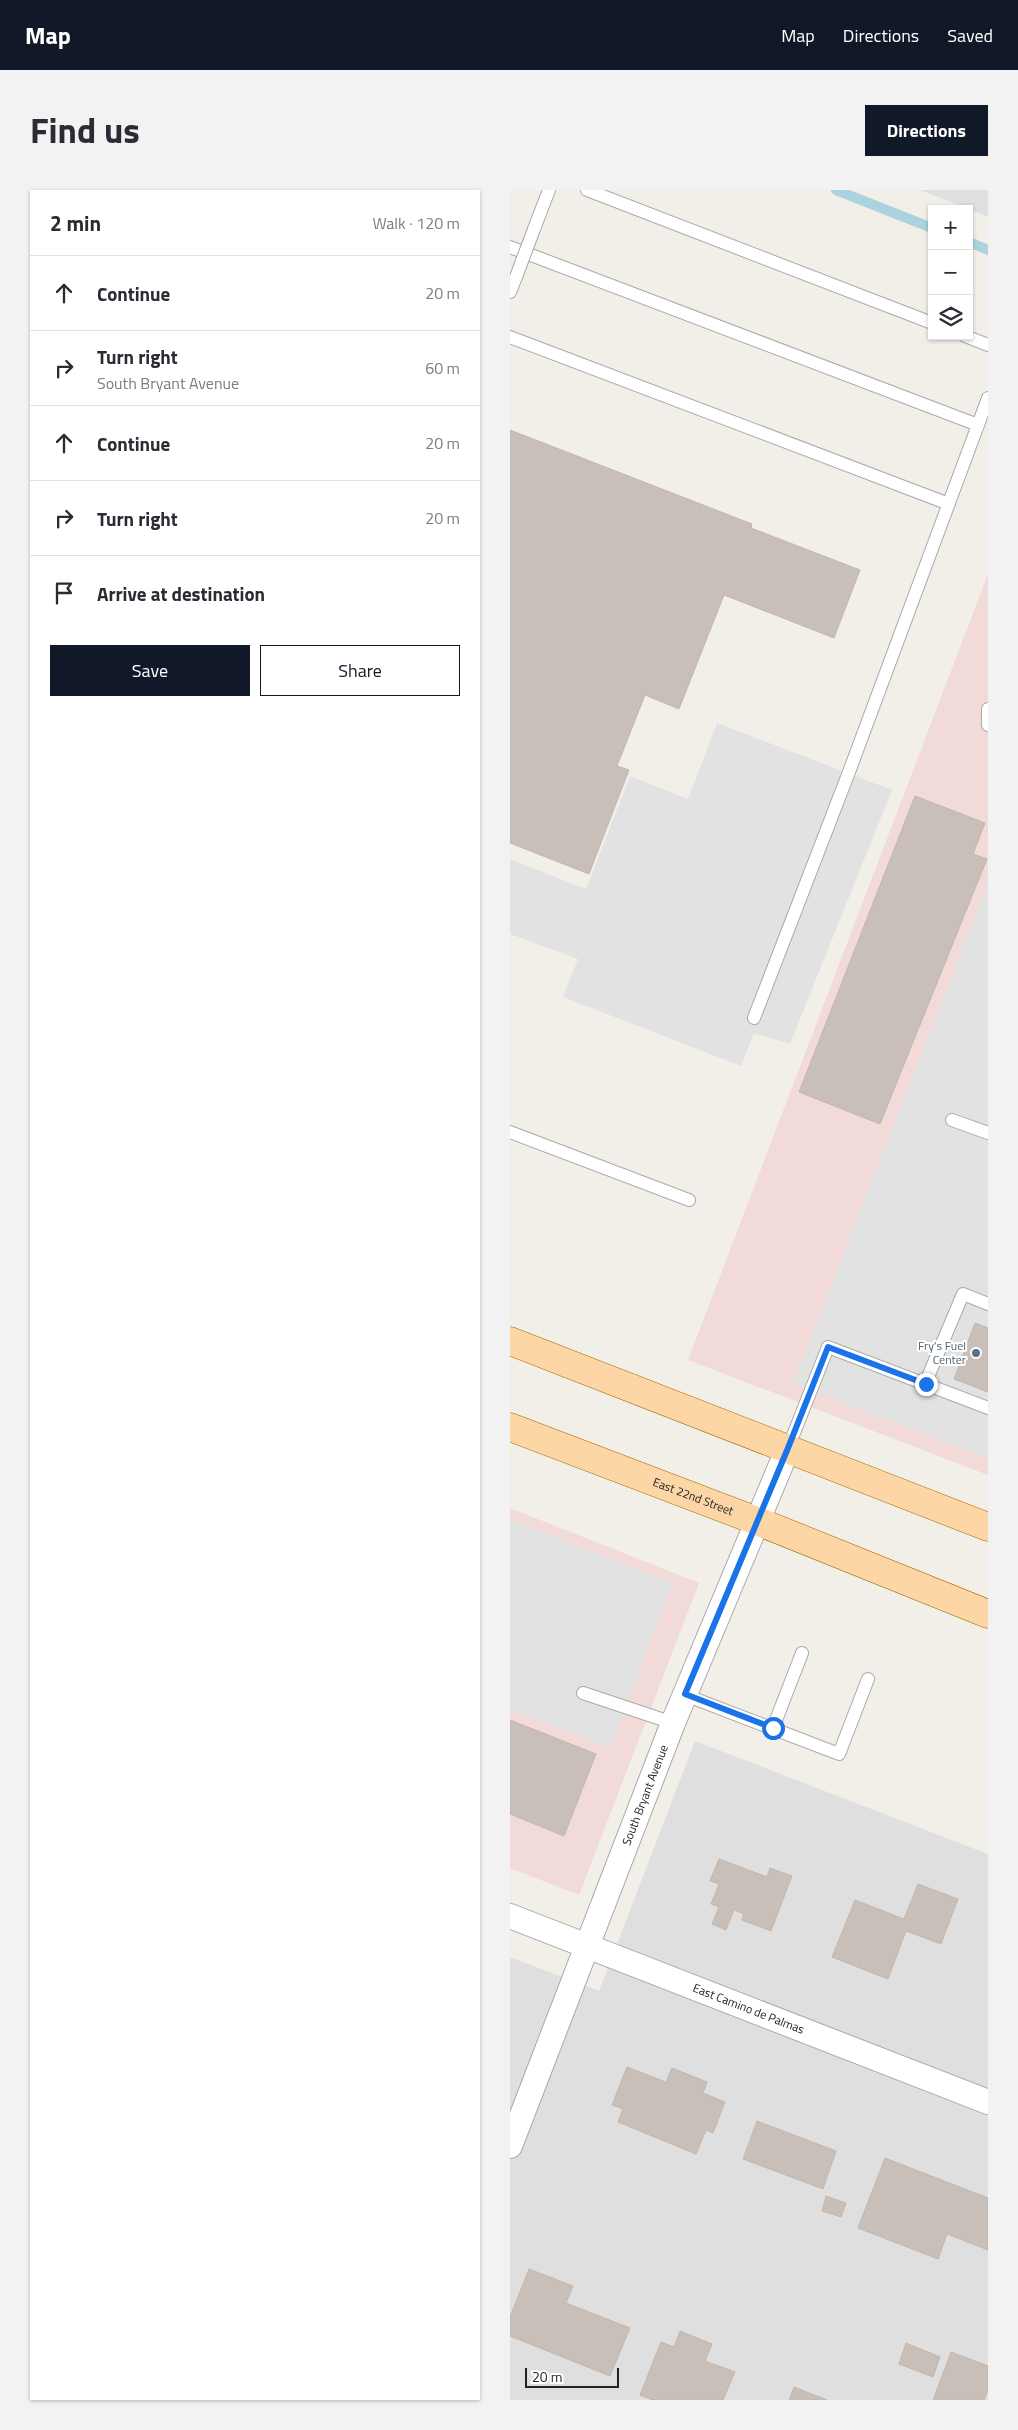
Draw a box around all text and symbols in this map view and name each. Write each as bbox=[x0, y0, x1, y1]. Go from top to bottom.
text: Map bbox=[25, 17, 71, 53]
text: Map bbox=[781, 22, 815, 49]
text: Directions bbox=[843, 22, 919, 49]
text: Saved bbox=[947, 22, 993, 49]
text: Find us bbox=[30, 103, 140, 157]
button: Directions bbox=[865, 105, 988, 156]
map controls bbox=[928, 205, 973, 340]
button: + bbox=[928, 205, 973, 250]
text: 2 min bbox=[50, 207, 101, 239]
text: Walk · 120 m bbox=[372, 211, 460, 235]
button: − bbox=[928, 250, 973, 295]
icon: ahead bbox=[50, 279, 78, 307]
text: Continue bbox=[97, 279, 170, 308]
text: 20 m bbox=[425, 281, 460, 305]
button: layers bbox=[928, 295, 973, 340]
text: Turn right bbox=[97, 342, 178, 371]
icon: right bbox=[50, 354, 78, 382]
text: 60 m bbox=[425, 356, 460, 380]
text: South Bryant Avenue bbox=[97, 371, 239, 395]
icon: ahead bbox=[50, 429, 78, 457]
text: Continue bbox=[97, 429, 170, 458]
text: 20 m bbox=[425, 431, 460, 455]
icon: right bbox=[50, 504, 78, 532]
text: Turn right bbox=[97, 504, 178, 533]
text: 20 m bbox=[425, 506, 460, 530]
icon: arrive bbox=[50, 579, 78, 607]
text: Arrive at destination bbox=[97, 579, 265, 608]
button: Save bbox=[50, 645, 250, 696]
button: Share bbox=[260, 645, 460, 696]
place label: Fry's Fuel Center bbox=[918, 1336, 966, 1369]
marker: Fry's Fuel Center bbox=[970, 1347, 982, 1359]
route end bbox=[915, 1373, 938, 1396]
street label: East 22nd Street bbox=[650, 1472, 737, 1521]
route start bbox=[762, 1717, 785, 1740]
street label: South Bryant Avenue bbox=[617, 1742, 673, 1848]
street label: East Camino de Palmas bbox=[690, 1978, 808, 2039]
scale bar bbox=[525, 2365, 619, 2388]
text: 20 m bbox=[532, 2366, 562, 2387]

